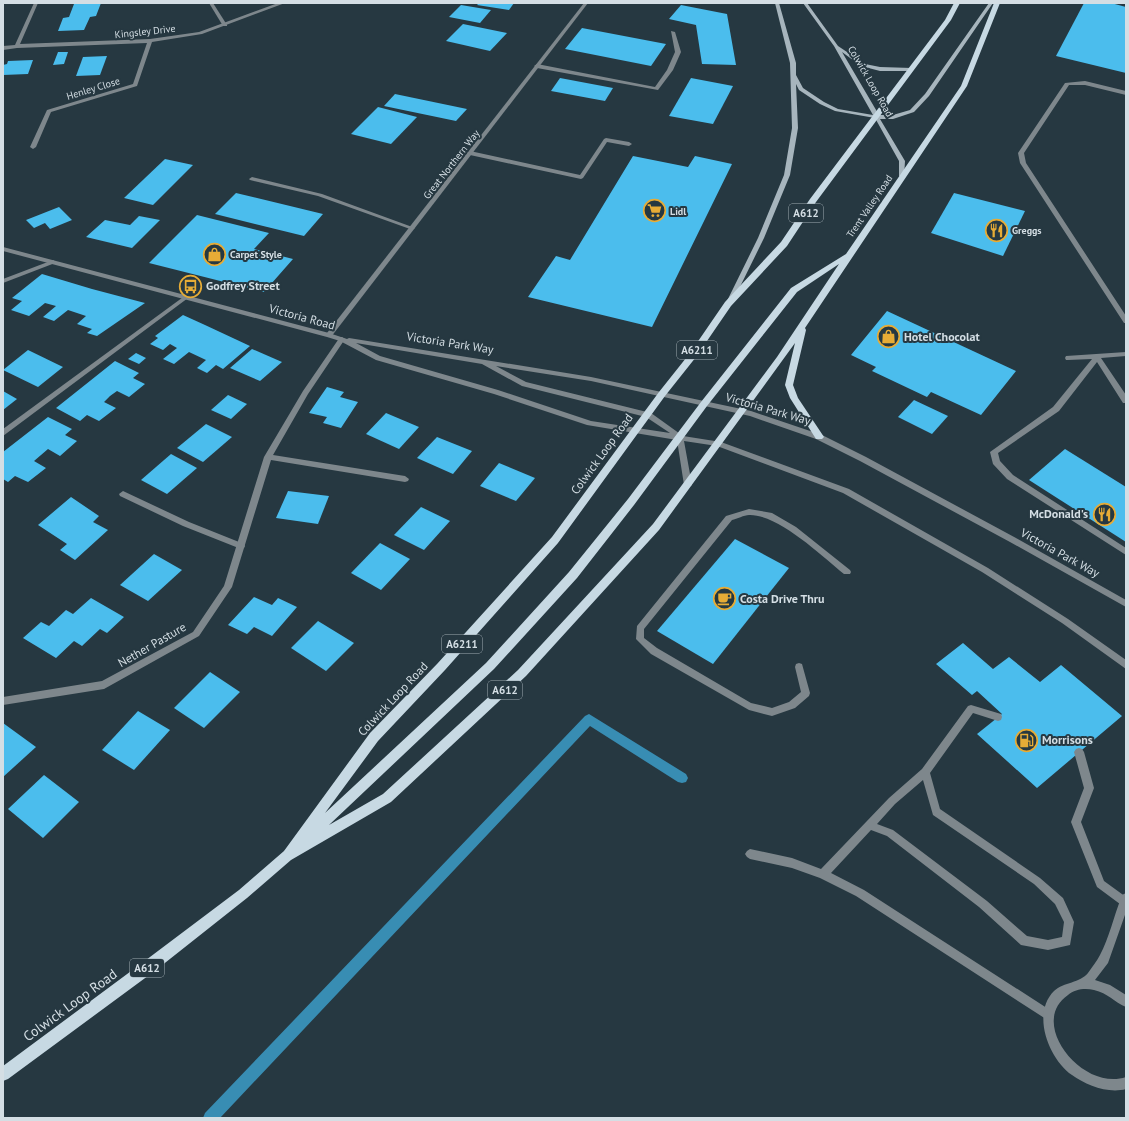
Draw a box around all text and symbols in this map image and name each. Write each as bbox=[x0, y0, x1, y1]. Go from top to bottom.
street label: Kingsley Drive bbox=[114, 22, 176, 41]
street label: Colwick Loop Road bbox=[845, 43, 896, 119]
street label: Henley Close bbox=[65, 74, 121, 103]
street label: Great Northern Way bbox=[420, 127, 483, 201]
street label: Trent Valley Road bbox=[844, 172, 895, 240]
supermarket icon: Lidl bbox=[641, 198, 667, 224]
road number: A612 bbox=[789, 204, 823, 222]
place label: Lidl bbox=[670, 205, 686, 218]
restaurant icon: Greggs bbox=[983, 217, 1009, 243]
place label: Greggs bbox=[1012, 224, 1042, 237]
shop icon: Carpet Style bbox=[202, 241, 228, 267]
place label: Carpet Style bbox=[230, 248, 282, 261]
bus stop icon: Godfrey Street bbox=[178, 273, 204, 299]
place label: Godfrey Street bbox=[206, 278, 280, 293]
street label: Victoria Road bbox=[267, 300, 337, 333]
shop icon: Hotel Chocolat bbox=[875, 324, 901, 350]
street label: Victoria Park Way bbox=[404, 328, 495, 357]
place label: Hotel Chocolat bbox=[904, 329, 980, 344]
road number: A6211 bbox=[677, 341, 717, 359]
street label: Victoria Park Way bbox=[723, 389, 813, 428]
street label: Colwick Loop Road bbox=[567, 411, 636, 497]
restaurant icon: McDonald's bbox=[1091, 501, 1117, 527]
place label: McDonald's bbox=[1029, 506, 1088, 521]
street label: Victoria Park Way bbox=[1017, 524, 1103, 581]
cafe icon: Costa Drive Thru bbox=[711, 586, 737, 612]
place label: Costa Drive Thru bbox=[740, 591, 825, 606]
street label: Nether Pasture bbox=[115, 619, 188, 670]
road number: A6211 bbox=[442, 635, 482, 653]
street label: Colwick Loop Road bbox=[354, 658, 431, 739]
road number: A612 bbox=[488, 681, 522, 699]
fuel station icon: Morrisons bbox=[1014, 727, 1040, 753]
place label: Morrisons bbox=[1042, 732, 1093, 747]
road number: A612 bbox=[130, 959, 164, 977]
street label: Colwick Loop Road bbox=[19, 965, 121, 1045]

